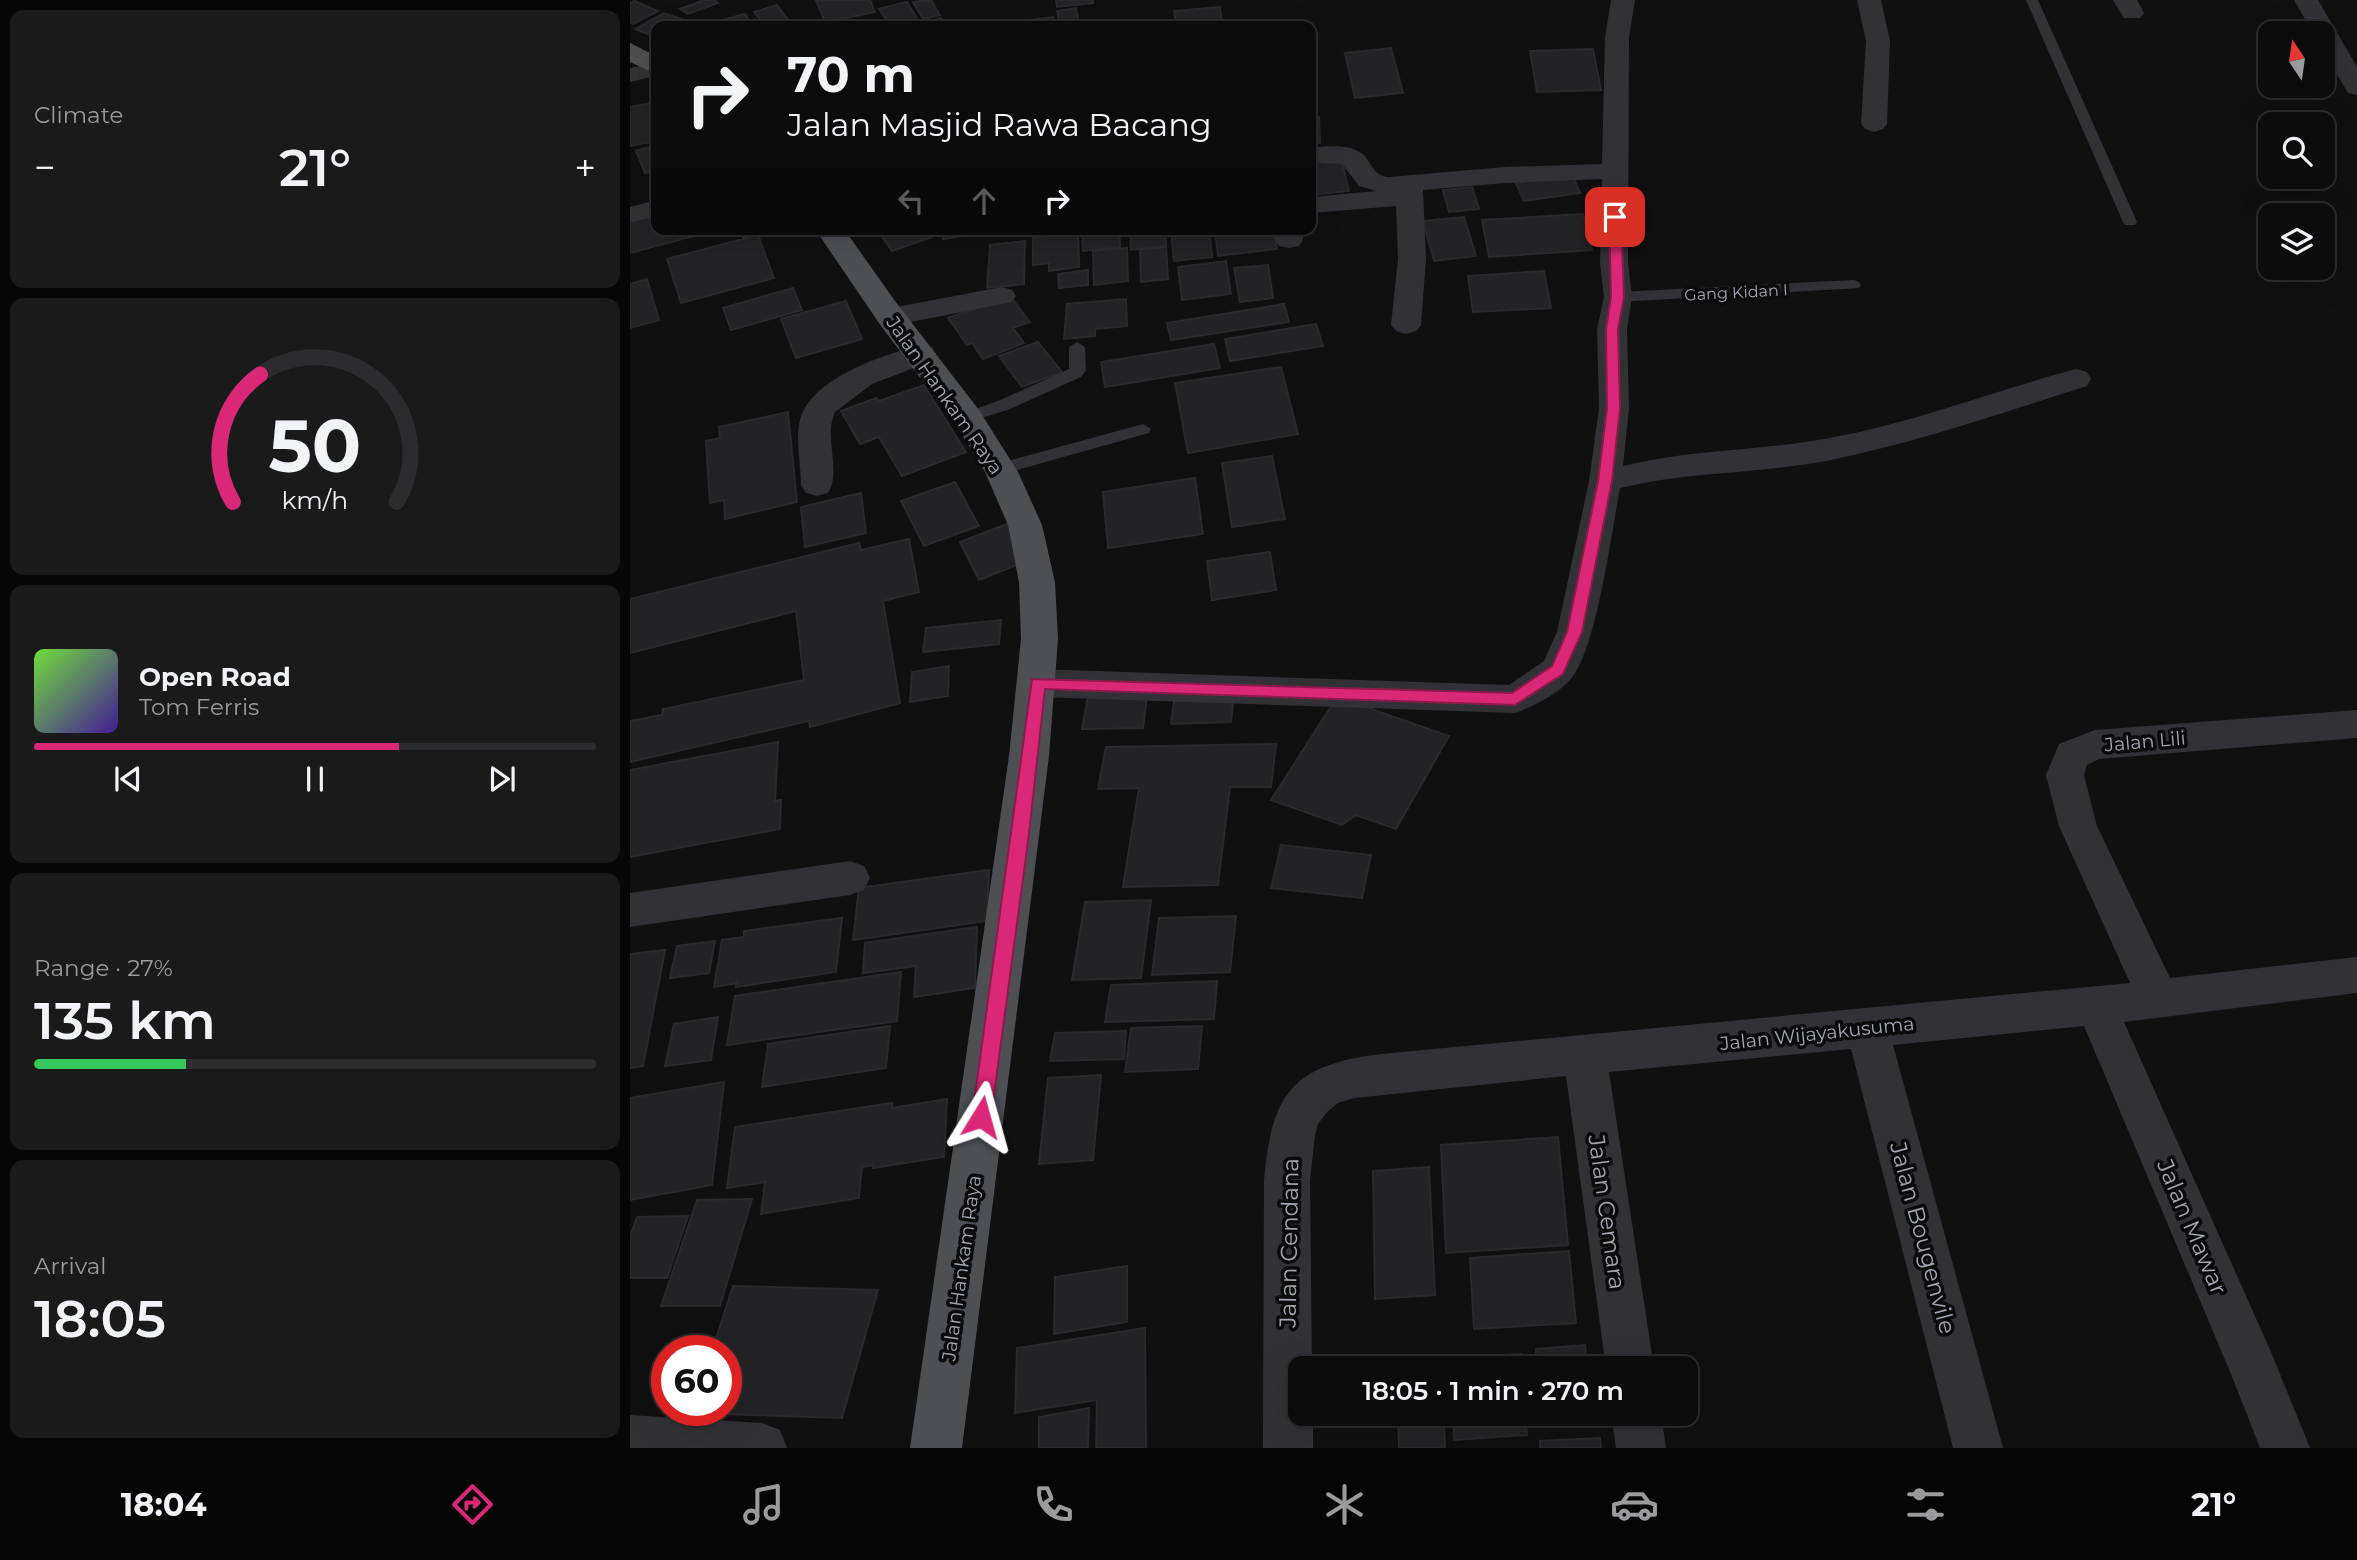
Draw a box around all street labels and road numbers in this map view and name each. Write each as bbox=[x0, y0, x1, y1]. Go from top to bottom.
street label: Gang Kidan I bbox=[1684, 280, 1788, 305]
street label: Jalan Hankam Raya bbox=[881, 311, 1008, 479]
street label: Jalan Lili bbox=[2102, 726, 2187, 757]
street label: Jalan Wijayakusuma bbox=[1718, 1012, 1915, 1055]
street label: Jalan Cemara bbox=[1582, 1132, 1632, 1291]
street label: Jalan Bougenvile bbox=[1884, 1138, 1962, 1337]
street label: Jalan Mawar bbox=[2151, 1154, 2233, 1299]
street label: Jalan Cendana bbox=[1274, 1158, 1304, 1329]
street label: Jalan Hankam Raya bbox=[937, 1174, 986, 1364]

